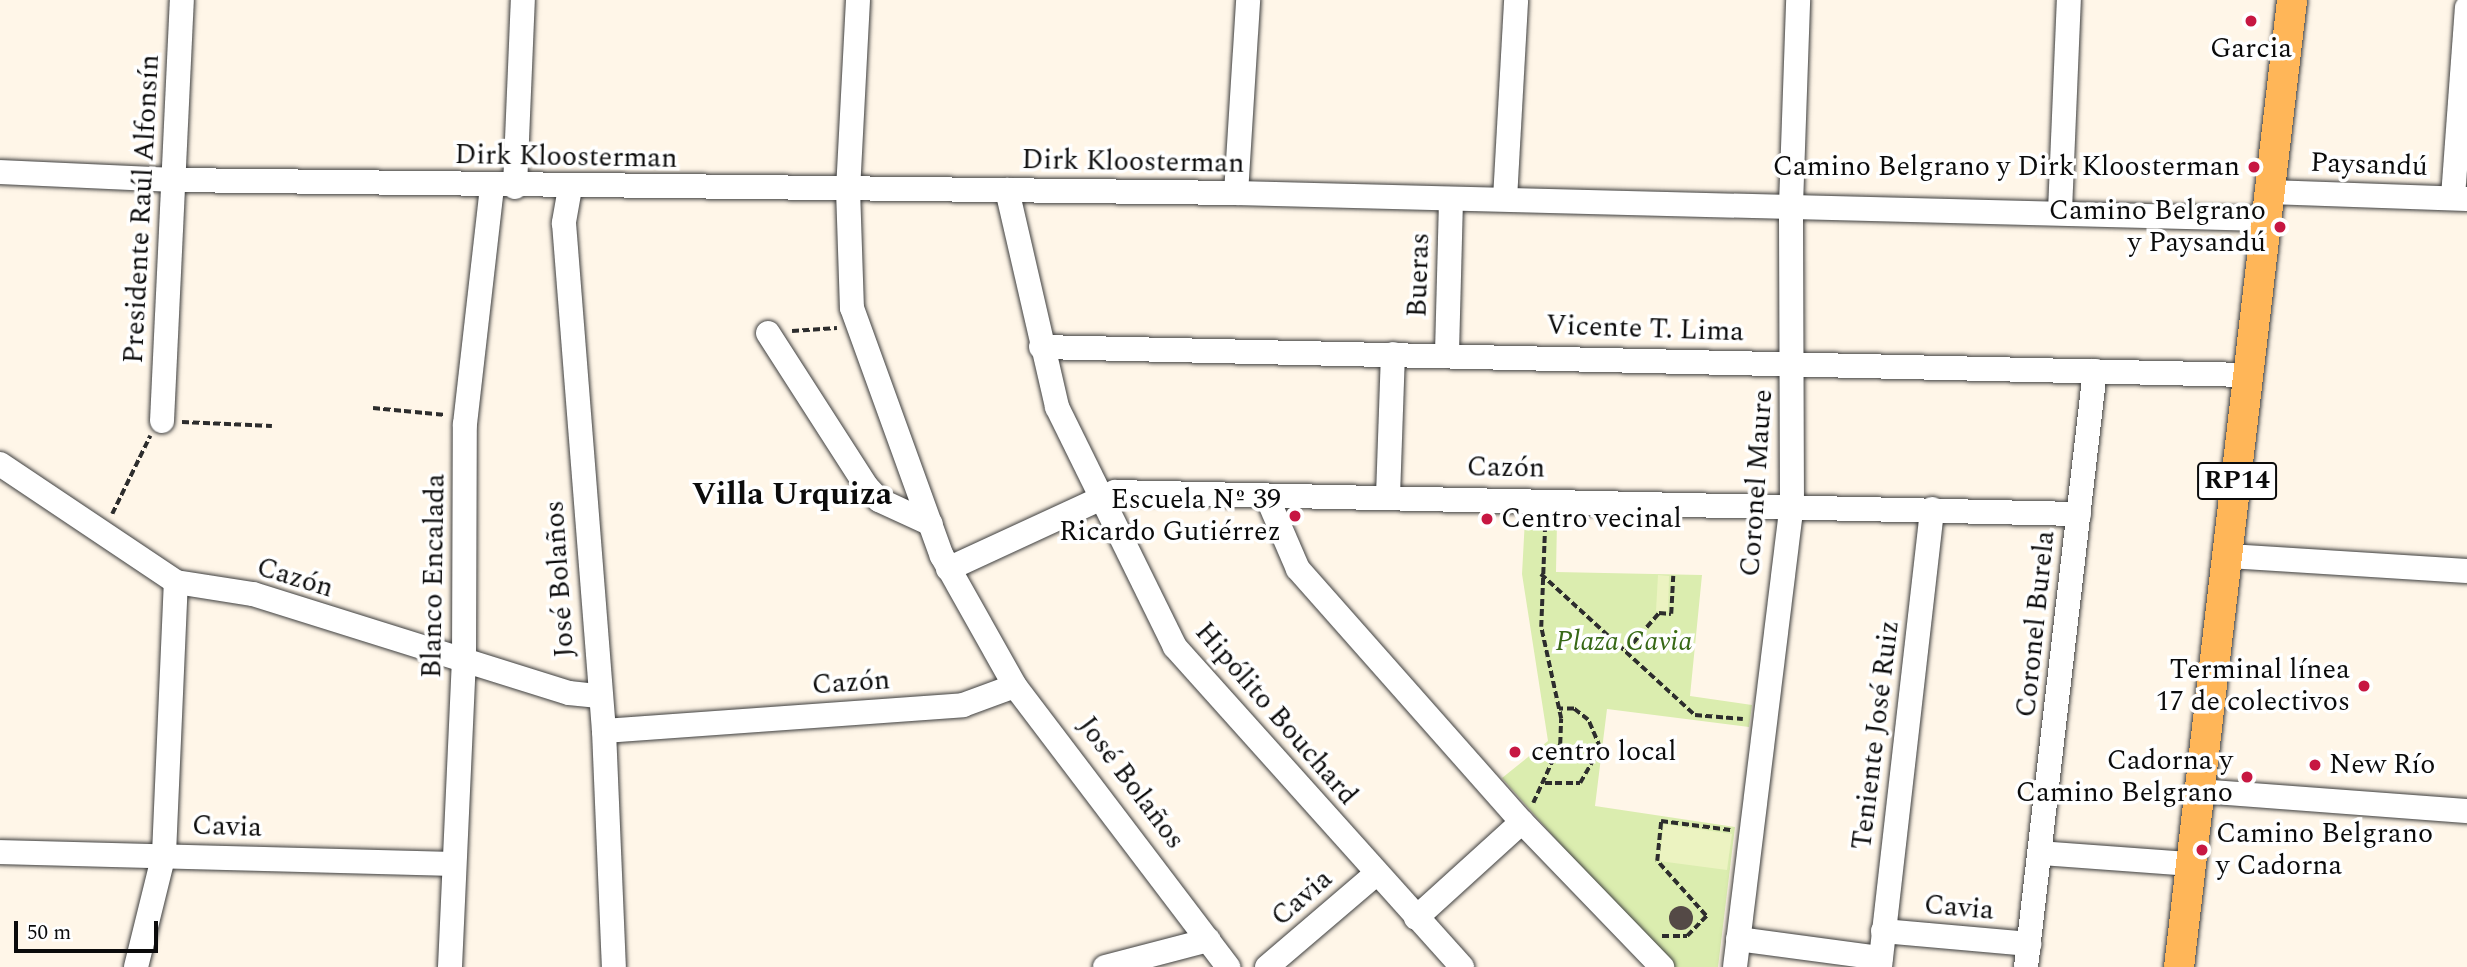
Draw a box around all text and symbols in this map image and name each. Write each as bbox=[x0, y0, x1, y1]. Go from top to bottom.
marker: Garcia bbox=[2243, 13, 2259, 29]
place label: Garcia bbox=[2210, 32, 2292, 66]
street label: Presidente Raúl Alfonsín bbox=[117, 54, 167, 364]
street label: Dirk Kloosterman bbox=[454, 138, 678, 176]
street label: Dirk Kloosterman bbox=[1021, 143, 1245, 181]
street label: Paysandú bbox=[2310, 146, 2428, 184]
place label: Camino Belgrano y Dirk Kloosterman bbox=[1773, 150, 2240, 184]
marker: Camino Belgrano y Dirk Kloosterman bbox=[2246, 159, 2262, 175]
place label: Camino Belgrano y Paysandú bbox=[2049, 194, 2266, 260]
marker: Camino Belgrano y Paysandú bbox=[2272, 219, 2288, 235]
street label: Bueras bbox=[1401, 232, 1437, 318]
street label: Vicente T. Lima bbox=[1546, 309, 1744, 349]
street label: Coronel Maure bbox=[1734, 388, 1780, 578]
street label: Cazón bbox=[1467, 451, 1545, 485]
road number: RP14 bbox=[2197, 458, 2277, 503]
street label: Blanco Encalada bbox=[415, 473, 453, 679]
district label: Villa Urquiza bbox=[692, 476, 892, 514]
place label: Escuela Nº 39 Ricardo Gutiérrez bbox=[1059, 483, 1281, 549]
street label: José Bolaños bbox=[538, 499, 582, 659]
place label: Centro vecinal bbox=[1501, 502, 1682, 536]
marker: Escuela Nº 39 Ricardo Gutiérrez bbox=[1287, 508, 1303, 524]
marker: Centro vecinal bbox=[1479, 511, 1495, 527]
street label: Coronel Burela bbox=[2009, 529, 2063, 719]
street label: Cazón bbox=[253, 550, 337, 606]
street label: Hipólito Bouchard bbox=[1187, 616, 1365, 812]
street label: Teniente José Ruiz bbox=[1845, 618, 1907, 852]
park label: Plaza Cavia bbox=[1556, 625, 1692, 659]
place label: Terminal línea 17 de colectivos bbox=[2156, 653, 2350, 719]
street label: Cazón bbox=[811, 664, 891, 702]
marker: Terminal línea 17 de colectivos bbox=[2356, 678, 2372, 694]
street label: José Bolaños bbox=[1070, 710, 1192, 856]
place label: centro local bbox=[1531, 735, 1676, 769]
marker: centro local bbox=[1505, 742, 1525, 762]
place label: Cadorna y Camino Belgrano bbox=[2016, 744, 2233, 810]
place label: New Río bbox=[2329, 748, 2435, 782]
marker: New Río bbox=[2307, 757, 2323, 773]
marker: Cadorna y Camino Belgrano bbox=[2239, 769, 2255, 785]
street label: Cavia bbox=[191, 809, 263, 845]
place label: Camino Belgrano y Cadorna bbox=[2216, 817, 2433, 883]
marker: Camino Belgrano y Cadorna bbox=[2194, 842, 2210, 858]
street label: Cavia bbox=[1265, 862, 1339, 934]
street label: Cavia bbox=[1923, 888, 1995, 928]
scale bar bbox=[18, 908, 161, 952]
text: 50 m bbox=[27, 917, 71, 949]

